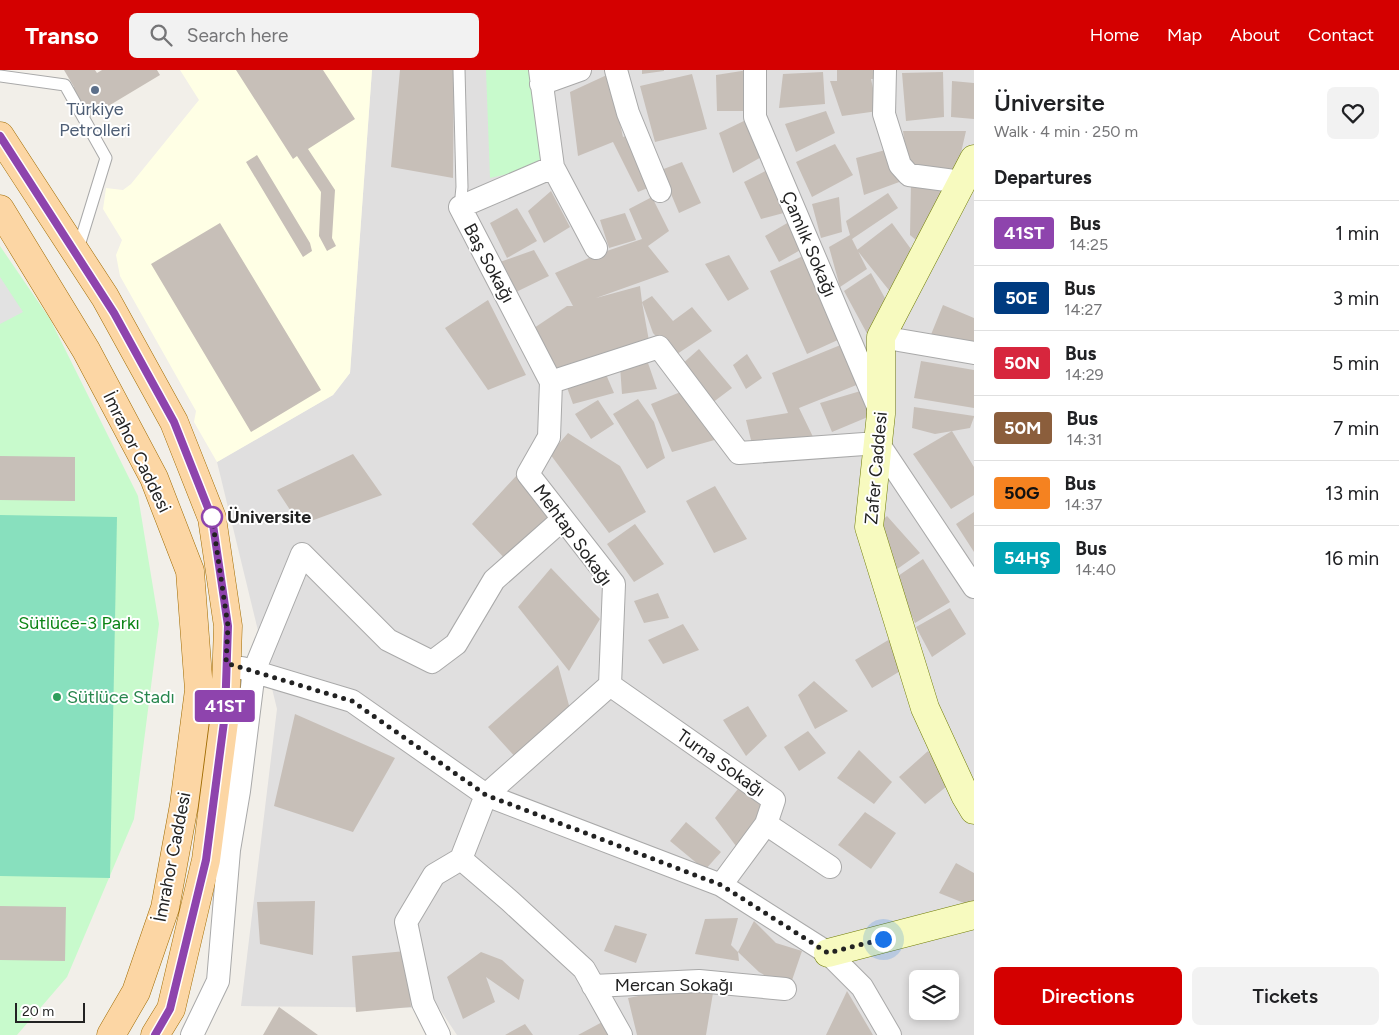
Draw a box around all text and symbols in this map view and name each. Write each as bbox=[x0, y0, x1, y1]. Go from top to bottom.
search box bbox=[129, 13, 479, 58]
text: Transo bbox=[25, 21, 99, 50]
icon: search bbox=[147, 21, 175, 49]
text: Search here bbox=[187, 24, 288, 47]
text: Home bbox=[1090, 24, 1139, 46]
text: Map bbox=[1167, 24, 1202, 46]
text: About bbox=[1230, 24, 1280, 46]
text: Contact bbox=[1308, 24, 1374, 46]
marker: Türkiye Petrolleri bbox=[89, 84, 101, 96]
button: heart bbox=[1327, 87, 1379, 139]
text: Üniversite bbox=[994, 88, 1105, 117]
place label: Türkiye Petrolleri bbox=[59, 98, 131, 141]
text: Walk · 4 min · 250 m bbox=[994, 122, 1138, 141]
text: Departures bbox=[994, 166, 1092, 189]
street label: Çamlık Sokağı bbox=[777, 188, 841, 300]
text: Bus bbox=[1069, 212, 1101, 235]
street label: Baş Sokağı bbox=[459, 219, 519, 307]
text: 41ST bbox=[1004, 222, 1044, 244]
text: 1 min bbox=[1335, 222, 1379, 245]
text: 14:25 bbox=[1069, 235, 1108, 254]
text: Bus bbox=[1064, 277, 1095, 300]
text: 50E bbox=[1005, 287, 1038, 309]
text: 3 min bbox=[1333, 287, 1379, 310]
text: 14:27 bbox=[1064, 300, 1102, 319]
text: Bus bbox=[1065, 342, 1096, 365]
text: 50N bbox=[1004, 352, 1040, 374]
text: 5 min bbox=[1332, 352, 1379, 375]
text: 14:29 bbox=[1065, 365, 1104, 384]
street label: İmrahor Caddesi bbox=[98, 388, 176, 516]
text: Bus bbox=[1067, 407, 1098, 430]
street label: Zafer Caddesi bbox=[860, 411, 892, 525]
text: 50M bbox=[1004, 417, 1042, 439]
text: 7 min bbox=[1333, 417, 1379, 440]
text: 14:31 bbox=[1067, 430, 1102, 449]
text: Bus bbox=[1065, 472, 1096, 495]
street label: Mehtap Sokağı bbox=[529, 480, 617, 590]
text: 50G bbox=[1004, 482, 1040, 504]
text: 13 min bbox=[1325, 482, 1379, 505]
text: 14:37 bbox=[1065, 495, 1102, 514]
marker: Üniversite bbox=[201, 506, 223, 528]
place label: Üniversite bbox=[227, 506, 311, 528]
text: Bus bbox=[1075, 537, 1107, 560]
text: 54HŞ bbox=[1004, 547, 1050, 569]
text: 16 min bbox=[1325, 547, 1379, 570]
text: 14:40 bbox=[1075, 560, 1116, 579]
park label: Sütlüce-3 Parkı bbox=[18, 612, 140, 634]
place label: Sütlüce Stadı bbox=[67, 686, 175, 708]
line badge: 41ST bbox=[190, 690, 260, 722]
marker: Sütlüce Stadı bbox=[51, 691, 63, 703]
text: 41ST bbox=[205, 695, 245, 717]
street label: Turna Sokağı bbox=[673, 724, 769, 802]
street label: İmrahor Caddesi bbox=[149, 790, 195, 924]
your location bbox=[871, 927, 896, 952]
button: Directions bbox=[994, 967, 1182, 1025]
button: Tickets bbox=[1192, 967, 1379, 1025]
map controls bbox=[909, 970, 959, 1020]
button: layers bbox=[909, 970, 959, 1020]
street label: Mercan Sokağı bbox=[615, 974, 733, 996]
scale bar bbox=[15, 1000, 85, 1023]
text: 20 m bbox=[22, 1003, 54, 1020]

